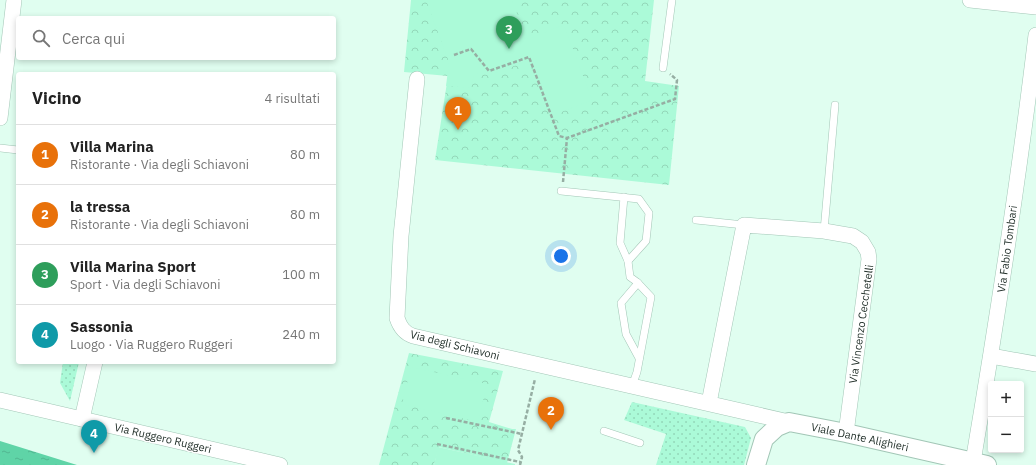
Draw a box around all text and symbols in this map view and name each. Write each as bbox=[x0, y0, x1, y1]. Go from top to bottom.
search box bbox=[16, 16, 336, 60]
pin: 3 bbox=[496, 16, 522, 49]
icon: search bbox=[30, 27, 52, 49]
text: Cerca qui bbox=[62, 29, 125, 48]
text: Vicino bbox=[32, 87, 81, 109]
text: 4 risultati bbox=[265, 90, 320, 107]
pin: 1 bbox=[445, 97, 471, 130]
text: Villa Marina bbox=[70, 137, 154, 156]
text: 1 bbox=[41, 146, 49, 163]
text: 80 m bbox=[290, 146, 320, 163]
text: Ristorante · Via degli Schiavoni bbox=[70, 156, 249, 173]
text: la tressa bbox=[70, 197, 130, 216]
street label: Via Fabio Tombari bbox=[994, 205, 1020, 293]
text: 2 bbox=[41, 206, 49, 223]
text: 80 m bbox=[290, 206, 320, 223]
text: Ristorante · Via degli Schiavoni bbox=[70, 216, 249, 233]
your location bbox=[551, 246, 571, 266]
text: Villa Marina Sport bbox=[70, 257, 196, 276]
street label: Via Vincenzo Cecchetelli bbox=[846, 264, 876, 384]
text: 3 bbox=[41, 266, 49, 283]
text: 100 m bbox=[282, 266, 320, 283]
text: Sport · Via degli Schiavoni bbox=[70, 276, 220, 293]
text: Sassonia bbox=[70, 317, 133, 336]
text: 4 bbox=[41, 326, 49, 343]
text: 240 m bbox=[282, 326, 320, 343]
street label: Via degli Schiavoni bbox=[409, 327, 501, 363]
text: Luogo · Via Ruggero Ruggeri bbox=[70, 336, 233, 353]
map controls bbox=[988, 381, 1024, 453]
button: + bbox=[988, 381, 1024, 417]
pin: 2 bbox=[538, 397, 564, 430]
button: − bbox=[988, 417, 1024, 453]
pin: 4 bbox=[81, 420, 107, 453]
street label: Via Ruggero Ruggeri bbox=[113, 420, 213, 456]
street label: Viale Dante Alighieri bbox=[810, 420, 910, 454]

